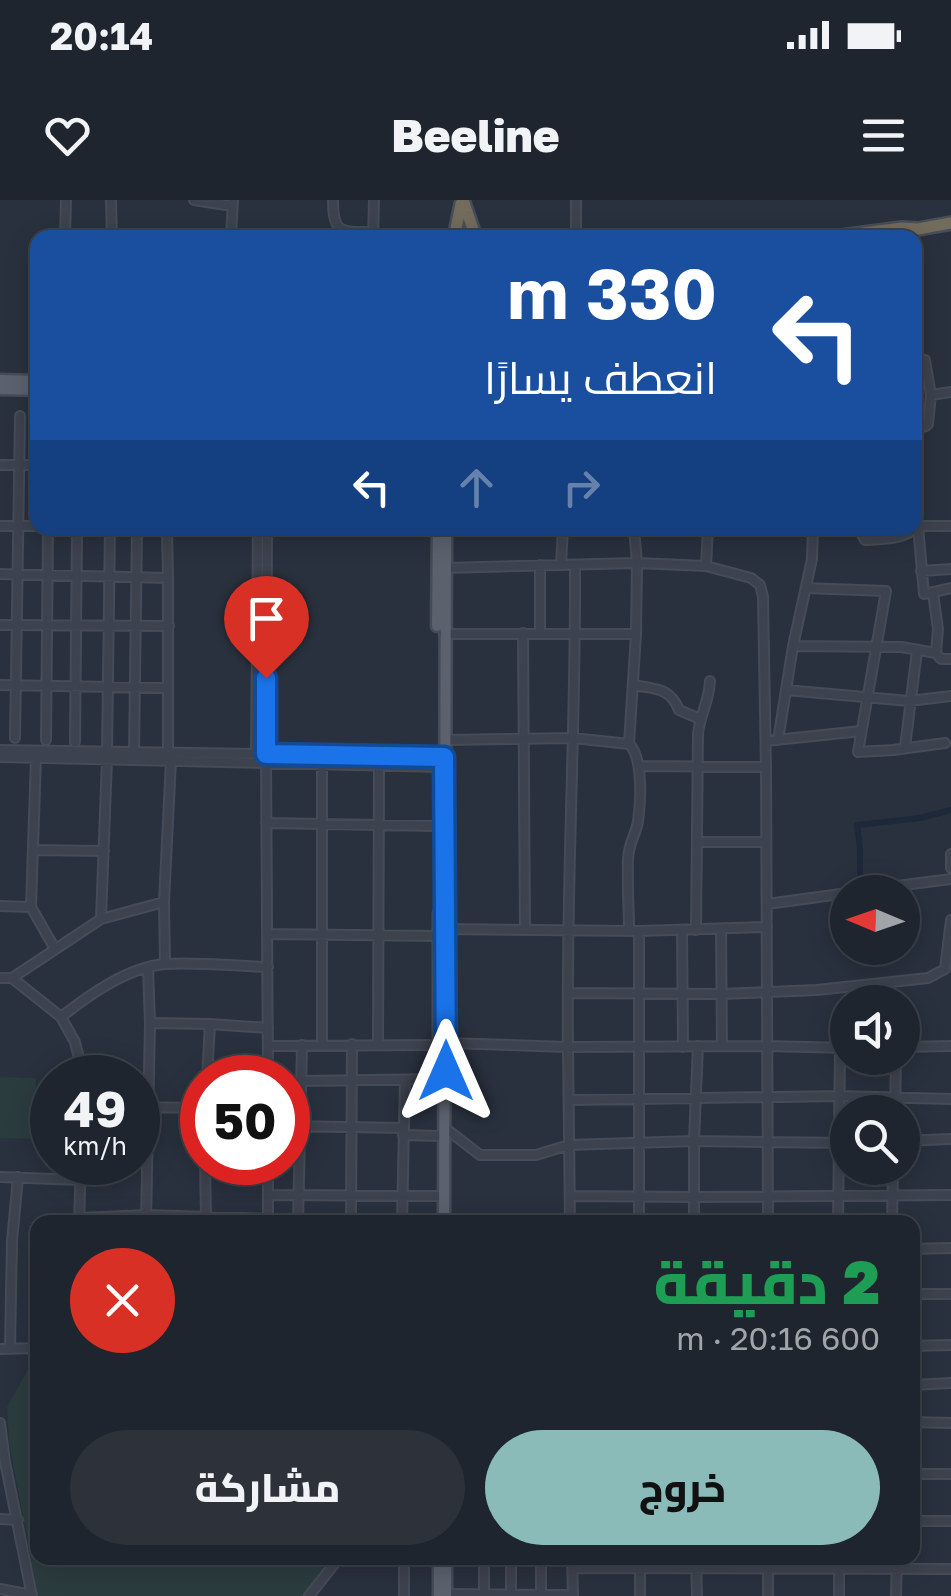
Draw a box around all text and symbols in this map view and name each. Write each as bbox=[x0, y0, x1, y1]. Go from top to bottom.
text: 20:14 bbox=[50, 13, 153, 58]
icon: heart bbox=[40, 108, 95, 163]
text: Beeline bbox=[391, 108, 560, 162]
icon: menu bbox=[856, 108, 911, 163]
text: 330 m bbox=[507, 250, 717, 334]
icon: left bbox=[752, 270, 882, 400]
text: انعطف يسارًا bbox=[484, 350, 717, 404]
icon: left bbox=[344, 460, 399, 515]
icon: ahead bbox=[449, 460, 504, 515]
icon: right bbox=[554, 460, 609, 515]
pin bbox=[224, 576, 309, 679]
icon: arrive bbox=[239, 591, 294, 646]
north arrow bbox=[830, 875, 920, 965]
map controls bbox=[830, 875, 920, 1185]
button: sound bbox=[830, 985, 920, 1075]
position arrow bbox=[394, 1019, 498, 1123]
speed limit sign: 50 bbox=[180, 1055, 310, 1185]
text: 49 bbox=[63, 1078, 126, 1138]
button: search bbox=[830, 1095, 920, 1185]
text: km/h bbox=[63, 1130, 127, 1161]
text: 2 دقيقة bbox=[654, 1245, 880, 1317]
button: close bbox=[70, 1248, 175, 1353]
text: 600 m · 20:16 bbox=[676, 1319, 880, 1357]
button: مشاركة bbox=[70, 1430, 465, 1545]
button: خروج bbox=[485, 1430, 880, 1545]

